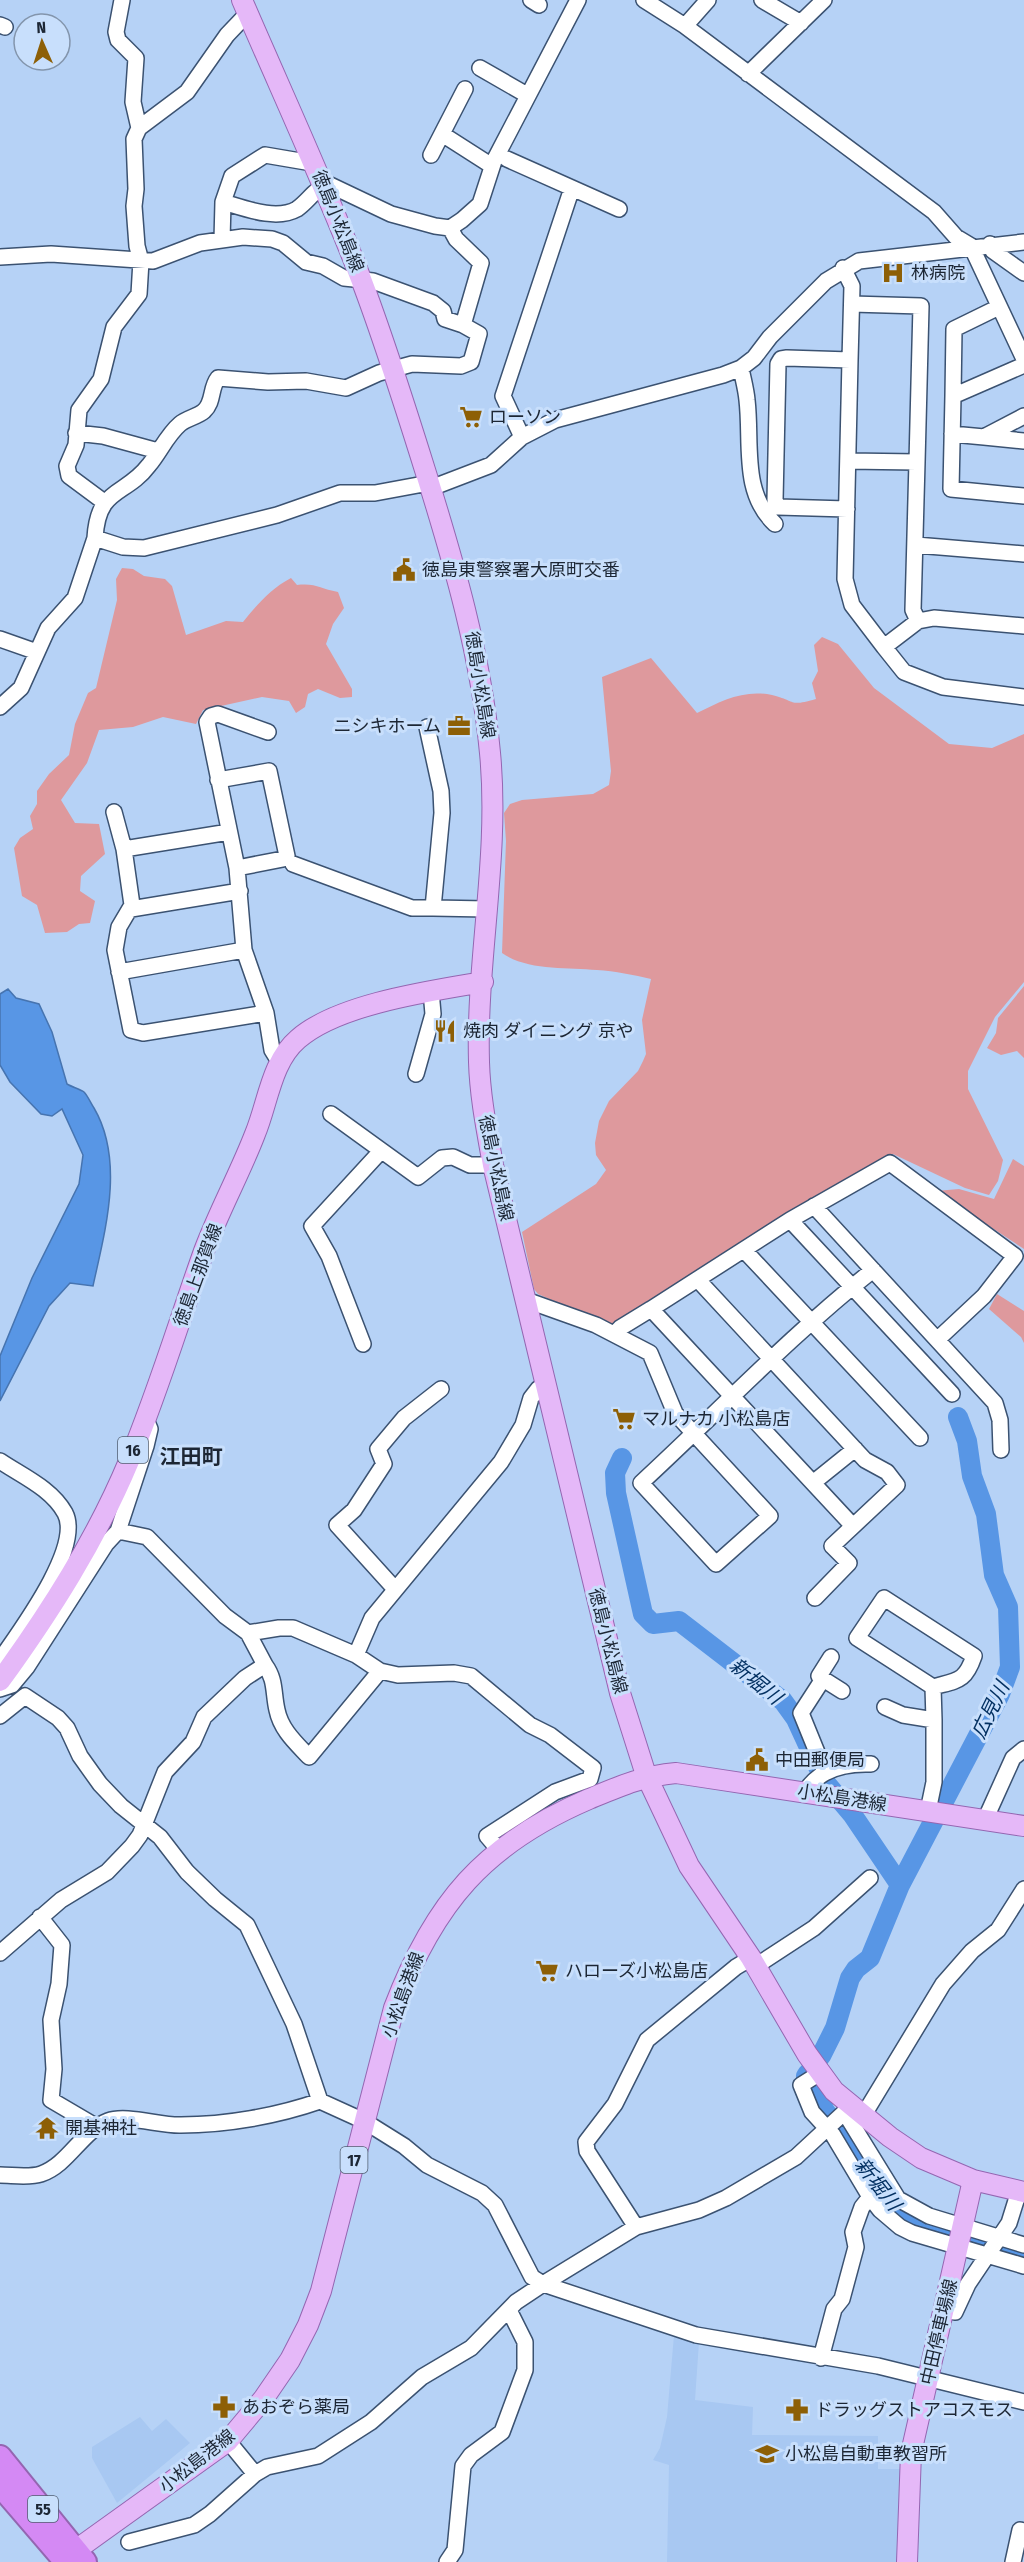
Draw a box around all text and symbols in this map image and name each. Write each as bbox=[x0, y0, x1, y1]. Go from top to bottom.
north arrow bbox=[12, 12, 72, 72]
text: N bbox=[36, 18, 47, 37]
street label: 徳島小松島線 bbox=[308, 167, 368, 275]
hospital icon: 林病院 bbox=[880, 260, 906, 286]
place label: 林病院 bbox=[911, 262, 965, 284]
supermarket icon: ローソン bbox=[458, 404, 484, 430]
place label: ローソン bbox=[489, 406, 561, 428]
public building icon: 徳島東警察署大原町交番 bbox=[391, 557, 417, 583]
place label: 徳島東警察署大原町交番 bbox=[422, 559, 620, 581]
street label: 徳島小松島線 bbox=[461, 630, 499, 740]
office icon: ニシキホーム bbox=[446, 713, 472, 739]
place label: ニシキホーム bbox=[334, 715, 441, 737]
restaurant icon: 焼肉 ダイニング 京や bbox=[432, 1018, 458, 1044]
place label: 焼肉 ダイニング 京や bbox=[463, 1020, 633, 1042]
street label: 徳島小松島線 bbox=[474, 1113, 518, 1223]
street label: 徳島上那賀線 bbox=[169, 1220, 227, 1330]
supermarket icon: マルナカ 小松島店 bbox=[611, 1406, 637, 1432]
place label: マルナカ 小松島店 bbox=[642, 1408, 790, 1430]
road number: 16 bbox=[118, 1437, 148, 1463]
district label: 江田町 bbox=[160, 1444, 223, 1470]
street label: 徳島小松島線 bbox=[584, 1586, 632, 1696]
water label: 新堀川 bbox=[725, 1653, 788, 1710]
water label: 広見川 bbox=[966, 1676, 1015, 1742]
public building icon: 中田郵便局 bbox=[744, 1747, 770, 1773]
place label: 中田郵便局 bbox=[775, 1749, 865, 1771]
street label: 小松島港線 bbox=[796, 1780, 888, 1816]
street label: 小松島港線 bbox=[377, 1949, 429, 2041]
supermarket icon: ハローズ小松島店 bbox=[534, 1958, 560, 1984]
place label: ハローズ小松島店 bbox=[565, 1960, 708, 1982]
temple icon: 開基神社 bbox=[34, 2115, 60, 2141]
place label: 開基神社 bbox=[65, 2117, 137, 2139]
road number: 17 bbox=[340, 2147, 368, 2173]
water label: 新堀川 bbox=[850, 2153, 907, 2217]
street label: 中田停車場線 bbox=[916, 2277, 962, 2387]
pharmacy icon: あおぞら薬局 bbox=[211, 2394, 237, 2420]
place label: あおぞら薬局 bbox=[242, 2396, 350, 2418]
pharmacy icon: ドラッグストアコスモス bbox=[784, 2397, 810, 2423]
place label: ドラッグストアコスモス bbox=[815, 2399, 1013, 2421]
street label: 小松島港線 bbox=[155, 2425, 239, 2497]
school or university icon: 小松島自動車教習所 bbox=[754, 2441, 780, 2467]
place label: 小松島自動車教習所 bbox=[785, 2443, 947, 2465]
road number: 55 bbox=[28, 2496, 58, 2522]

